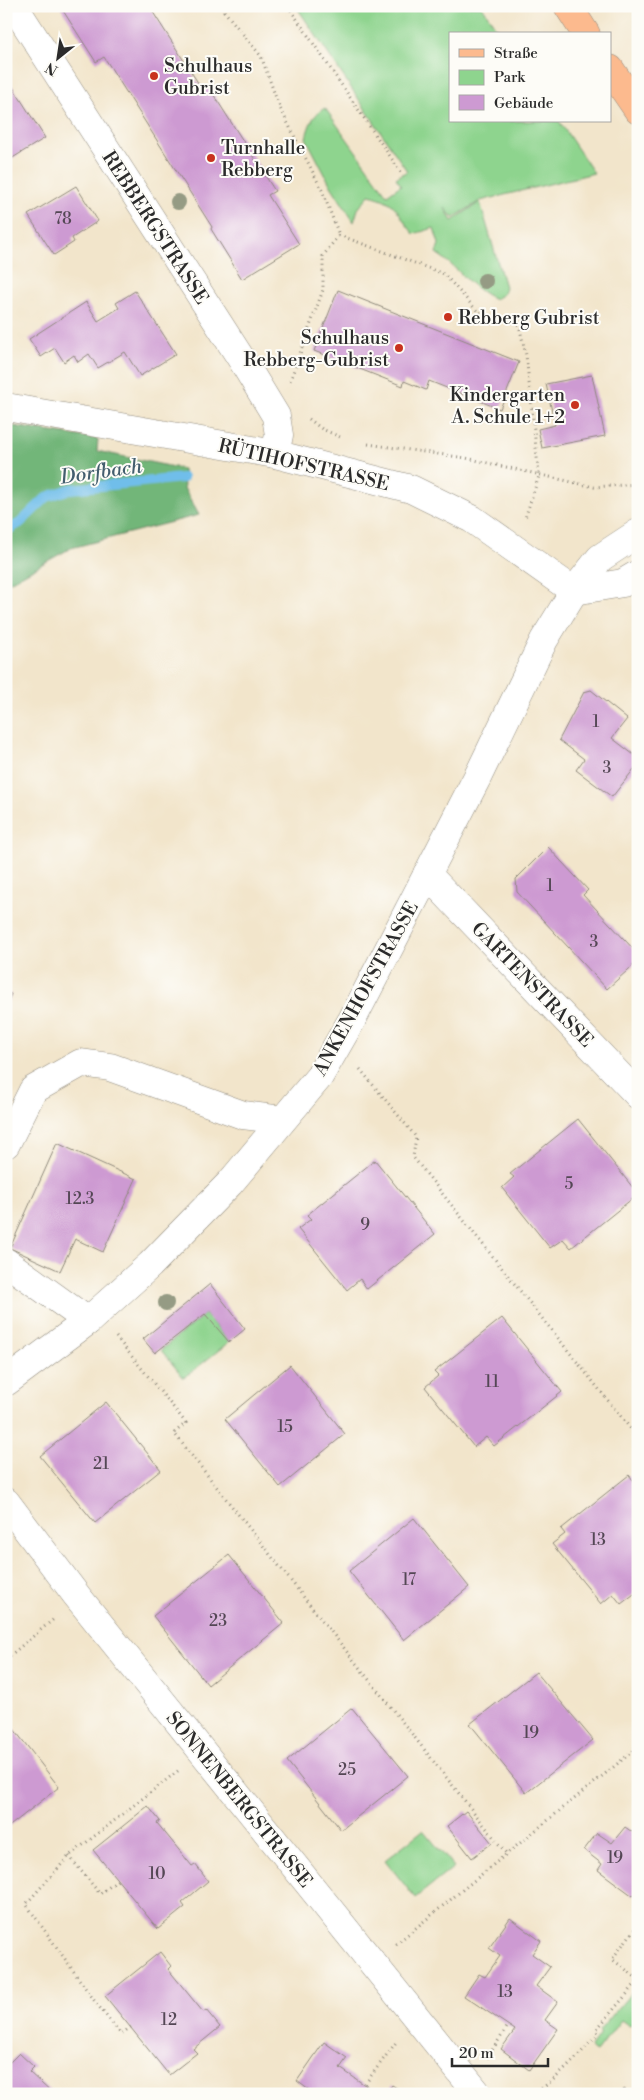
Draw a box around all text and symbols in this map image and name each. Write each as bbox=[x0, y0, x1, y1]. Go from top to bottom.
north arrow bbox=[32, 32, 82, 82]
legend bbox=[449, 32, 612, 122]
text: Straße bbox=[494, 44, 538, 63]
place label: Schulhaus Gubrist bbox=[164, 54, 252, 100]
text: N bbox=[43, 58, 61, 79]
text: Park bbox=[494, 68, 526, 87]
marker: Schulhaus Gubrist bbox=[148, 70, 160, 82]
text: Gebäude bbox=[494, 94, 553, 113]
place label: Turnhalle Rebberg bbox=[221, 136, 305, 182]
street label: REBBERGSTRASSE bbox=[97, 146, 214, 309]
marker: Turnhalle Rebberg bbox=[205, 152, 217, 164]
house number: 78 bbox=[54, 209, 72, 229]
place label: Rebberg Gubrist bbox=[458, 306, 600, 330]
marker: Rebberg Gubrist bbox=[442, 311, 454, 323]
place label: Schulhaus Rebberg-Gubrist bbox=[244, 326, 389, 372]
marker: Schulhaus Rebberg-Gubrist bbox=[393, 342, 405, 354]
place label: Kindergarten A. Schule 1+2 bbox=[449, 383, 565, 429]
marker: Kindergarten A. Schule 1+2 bbox=[569, 399, 581, 411]
street label: RÜTIHOFSTRASSE bbox=[216, 433, 392, 496]
water label: Dorfbach bbox=[58, 454, 145, 491]
house number: 1 bbox=[593, 712, 600, 732]
house number: 3 bbox=[603, 758, 612, 778]
house number: 1 bbox=[547, 876, 554, 896]
street label: ANKENHOFSTRASSE bbox=[307, 897, 424, 1081]
street label: GARTENSTRASSE bbox=[466, 917, 598, 1052]
house number: 3 bbox=[590, 932, 599, 952]
house number: 5 bbox=[565, 1174, 574, 1194]
house number: 12.3 bbox=[66, 1189, 95, 1209]
house number: 9 bbox=[360, 1215, 370, 1235]
house number: 11 bbox=[485, 1372, 499, 1392]
house number: 15 bbox=[277, 1417, 293, 1437]
house number: 21 bbox=[93, 1454, 109, 1474]
house number: 13 bbox=[590, 1530, 606, 1550]
house number: 17 bbox=[402, 1570, 416, 1590]
house number: 23 bbox=[209, 1611, 227, 1631]
street label: SONNENBERGSTRASSE bbox=[161, 1707, 318, 1892]
house number: 19 bbox=[523, 1723, 539, 1743]
house number: 25 bbox=[338, 1760, 356, 1780]
house number: 19 bbox=[607, 1848, 623, 1868]
house number: 10 bbox=[149, 1864, 166, 1884]
house number: 13 bbox=[497, 1982, 513, 2002]
house number: 12 bbox=[161, 2010, 177, 2030]
scale bar bbox=[452, 2035, 548, 2067]
text: 20 m bbox=[459, 2044, 494, 2063]

